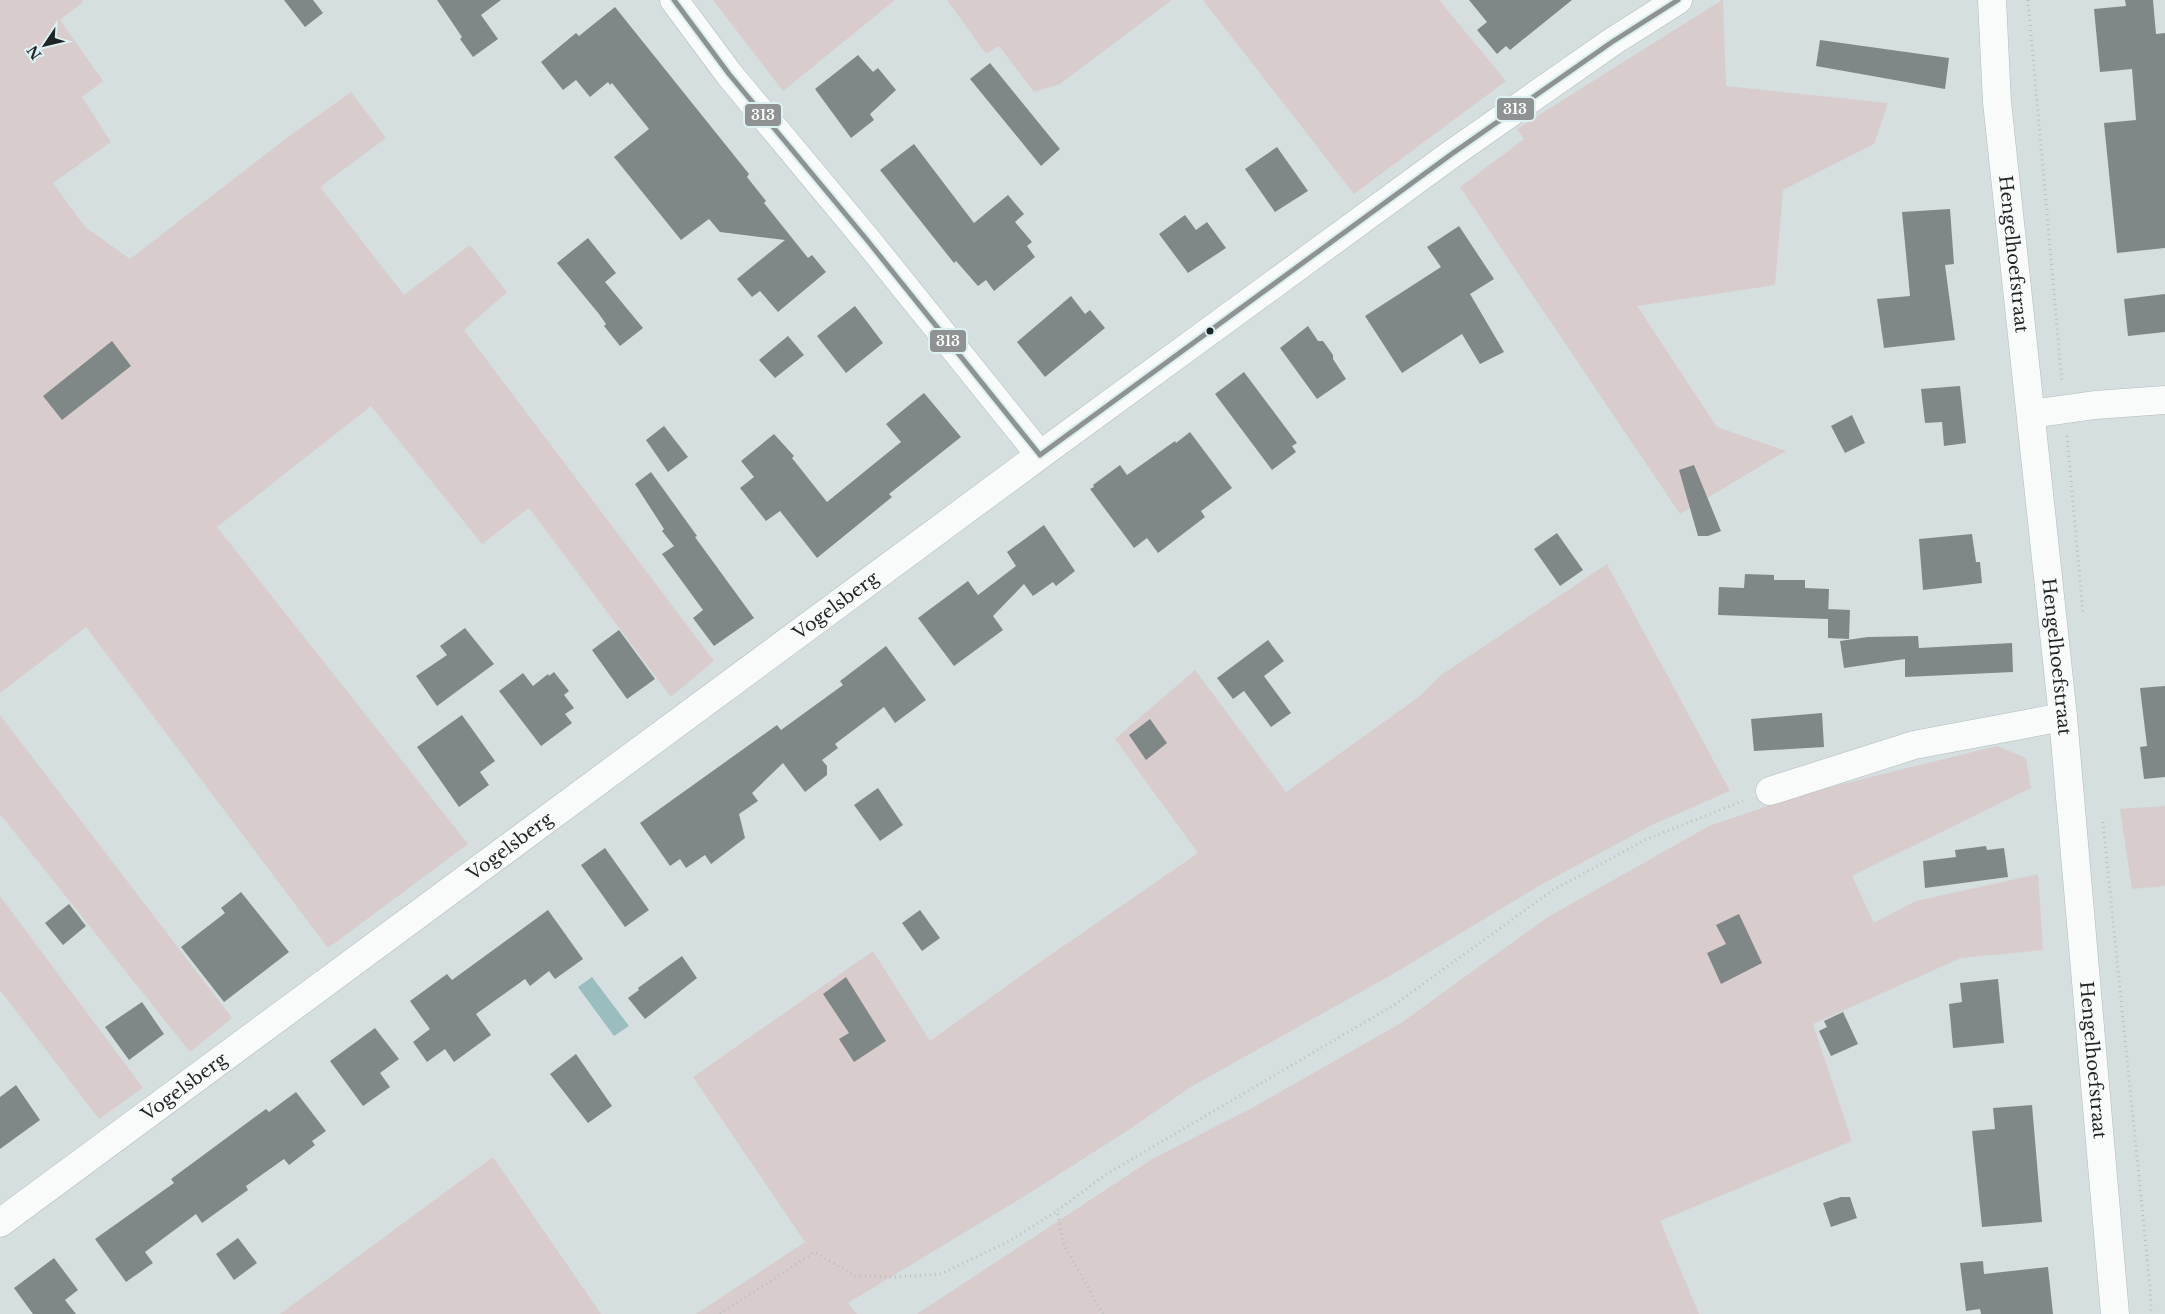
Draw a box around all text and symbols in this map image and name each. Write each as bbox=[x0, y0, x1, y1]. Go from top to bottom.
north arrow bbox=[20, 20, 70, 70]
text: N bbox=[23, 42, 46, 63]
line badge: 313 bbox=[1496, 97, 1535, 121]
text: 313 bbox=[1503, 100, 1527, 118]
line badge: 313 bbox=[744, 103, 782, 127]
text: 313 bbox=[751, 106, 775, 124]
street label: Hengelhoefstraat bbox=[1994, 174, 2033, 334]
unlabelled marker bbox=[1205, 326, 1215, 336]
line badge: 313 bbox=[929, 329, 967, 353]
text: 313 bbox=[936, 332, 960, 350]
street label: Vogelsberg bbox=[788, 567, 883, 645]
street label: Hengelhoefstraat bbox=[2037, 577, 2076, 736]
street label: Vogelsberg bbox=[462, 807, 557, 886]
street label: Hengelhoefstraat bbox=[2075, 980, 2111, 1140]
street label: Vogelsberg bbox=[136, 1048, 232, 1126]

